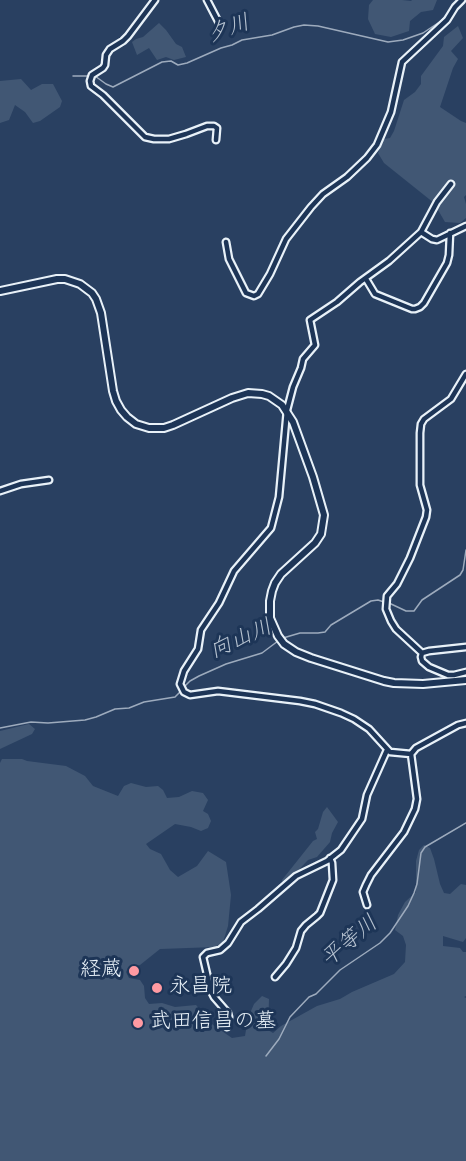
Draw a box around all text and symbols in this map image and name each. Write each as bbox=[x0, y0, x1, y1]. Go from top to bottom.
water label: 夕川 bbox=[204, 11, 254, 51]
water label: 向山川 bbox=[206, 616, 278, 666]
water label: 平等川 bbox=[317, 912, 385, 974]
place label: 経蔵 bbox=[80, 958, 122, 984]
marker: 経蔵 bbox=[127, 964, 141, 978]
place label: 永昌院 bbox=[169, 975, 232, 1001]
marker: 永昌院 bbox=[150, 981, 164, 995]
place label: 武田信昌の墓 bbox=[150, 1010, 276, 1036]
marker: 武田信昌の墓 bbox=[131, 1016, 145, 1030]

